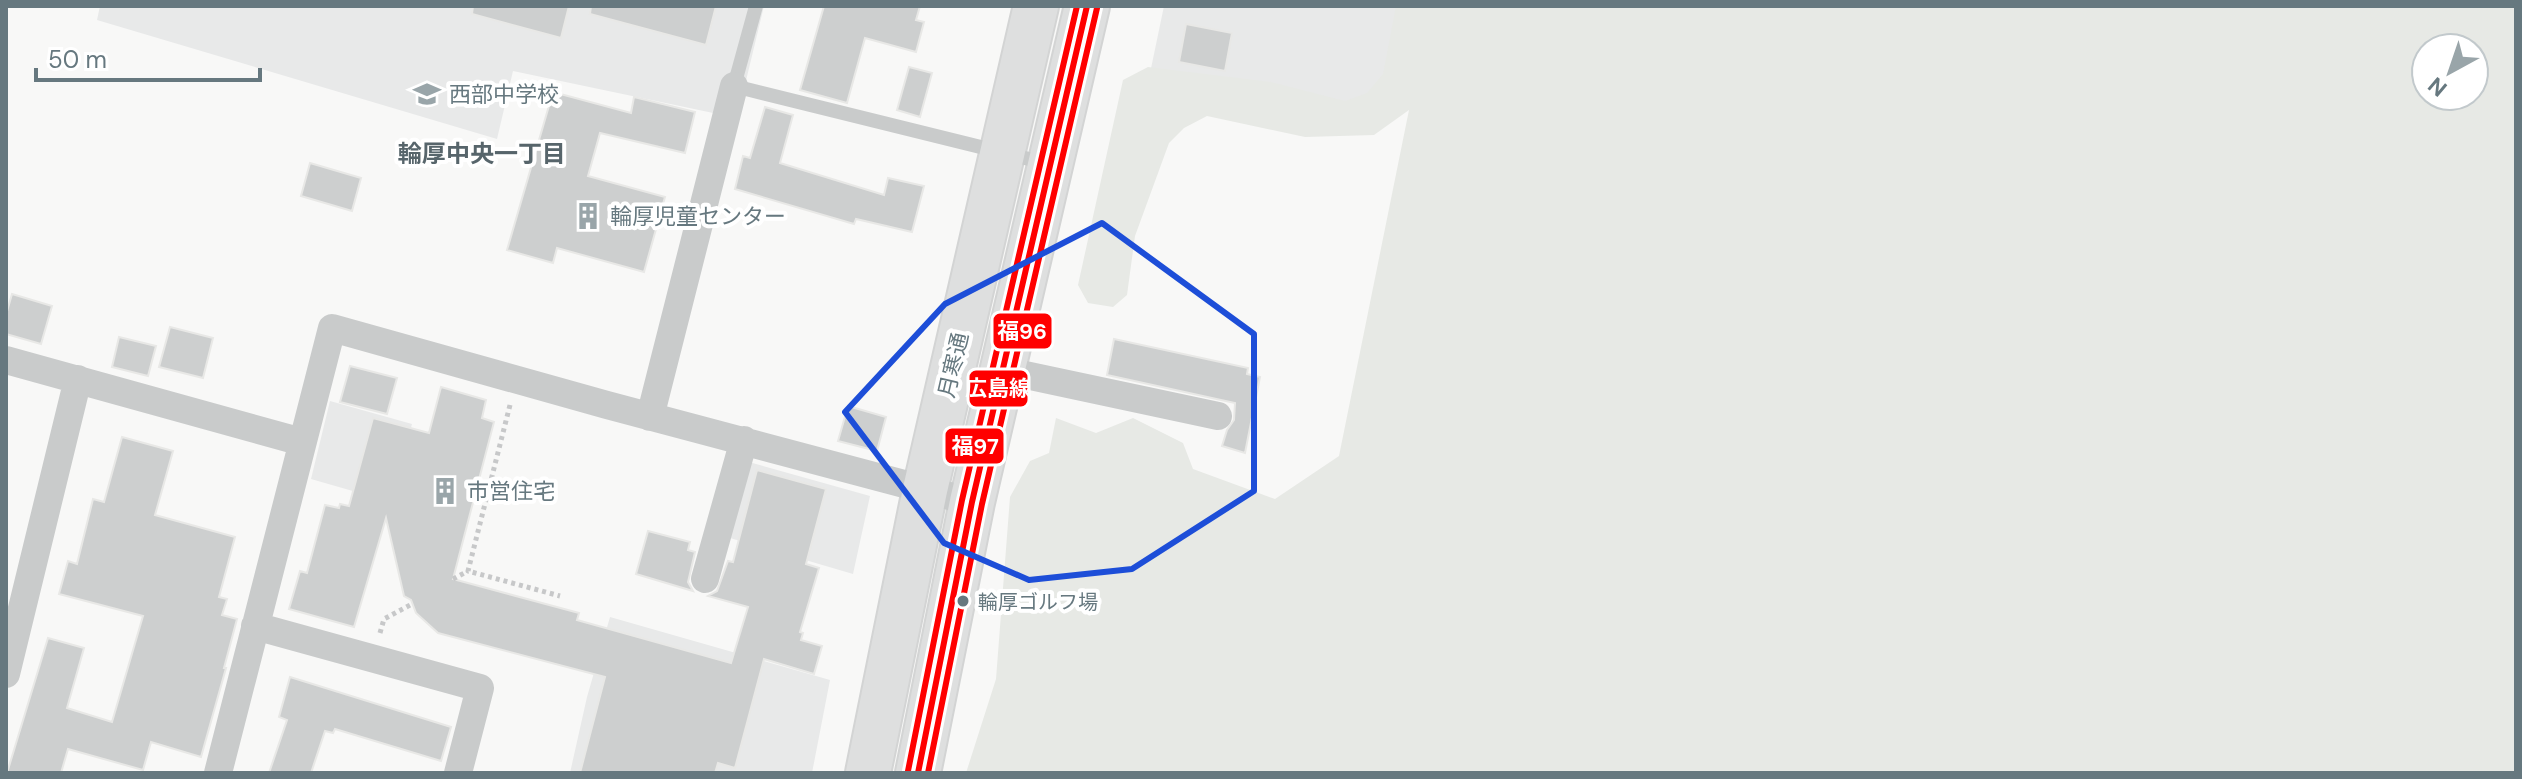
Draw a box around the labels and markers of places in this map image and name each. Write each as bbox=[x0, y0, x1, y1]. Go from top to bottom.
school or university icon: 西部中学校 bbox=[412, 79, 442, 109]
place label: 西部中学校 bbox=[449, 80, 559, 109]
building icon: 輪厚児童センター bbox=[573, 201, 603, 231]
place label: 輪厚児童センター bbox=[610, 202, 786, 231]
building icon: 市営住宅 bbox=[430, 476, 460, 506]
place label: 市営住宅 bbox=[467, 477, 555, 506]
place label: 輪厚ゴルフ場 bbox=[978, 589, 1098, 615]
marker: 輪厚ゴルフ場 bbox=[955, 593, 971, 609]

